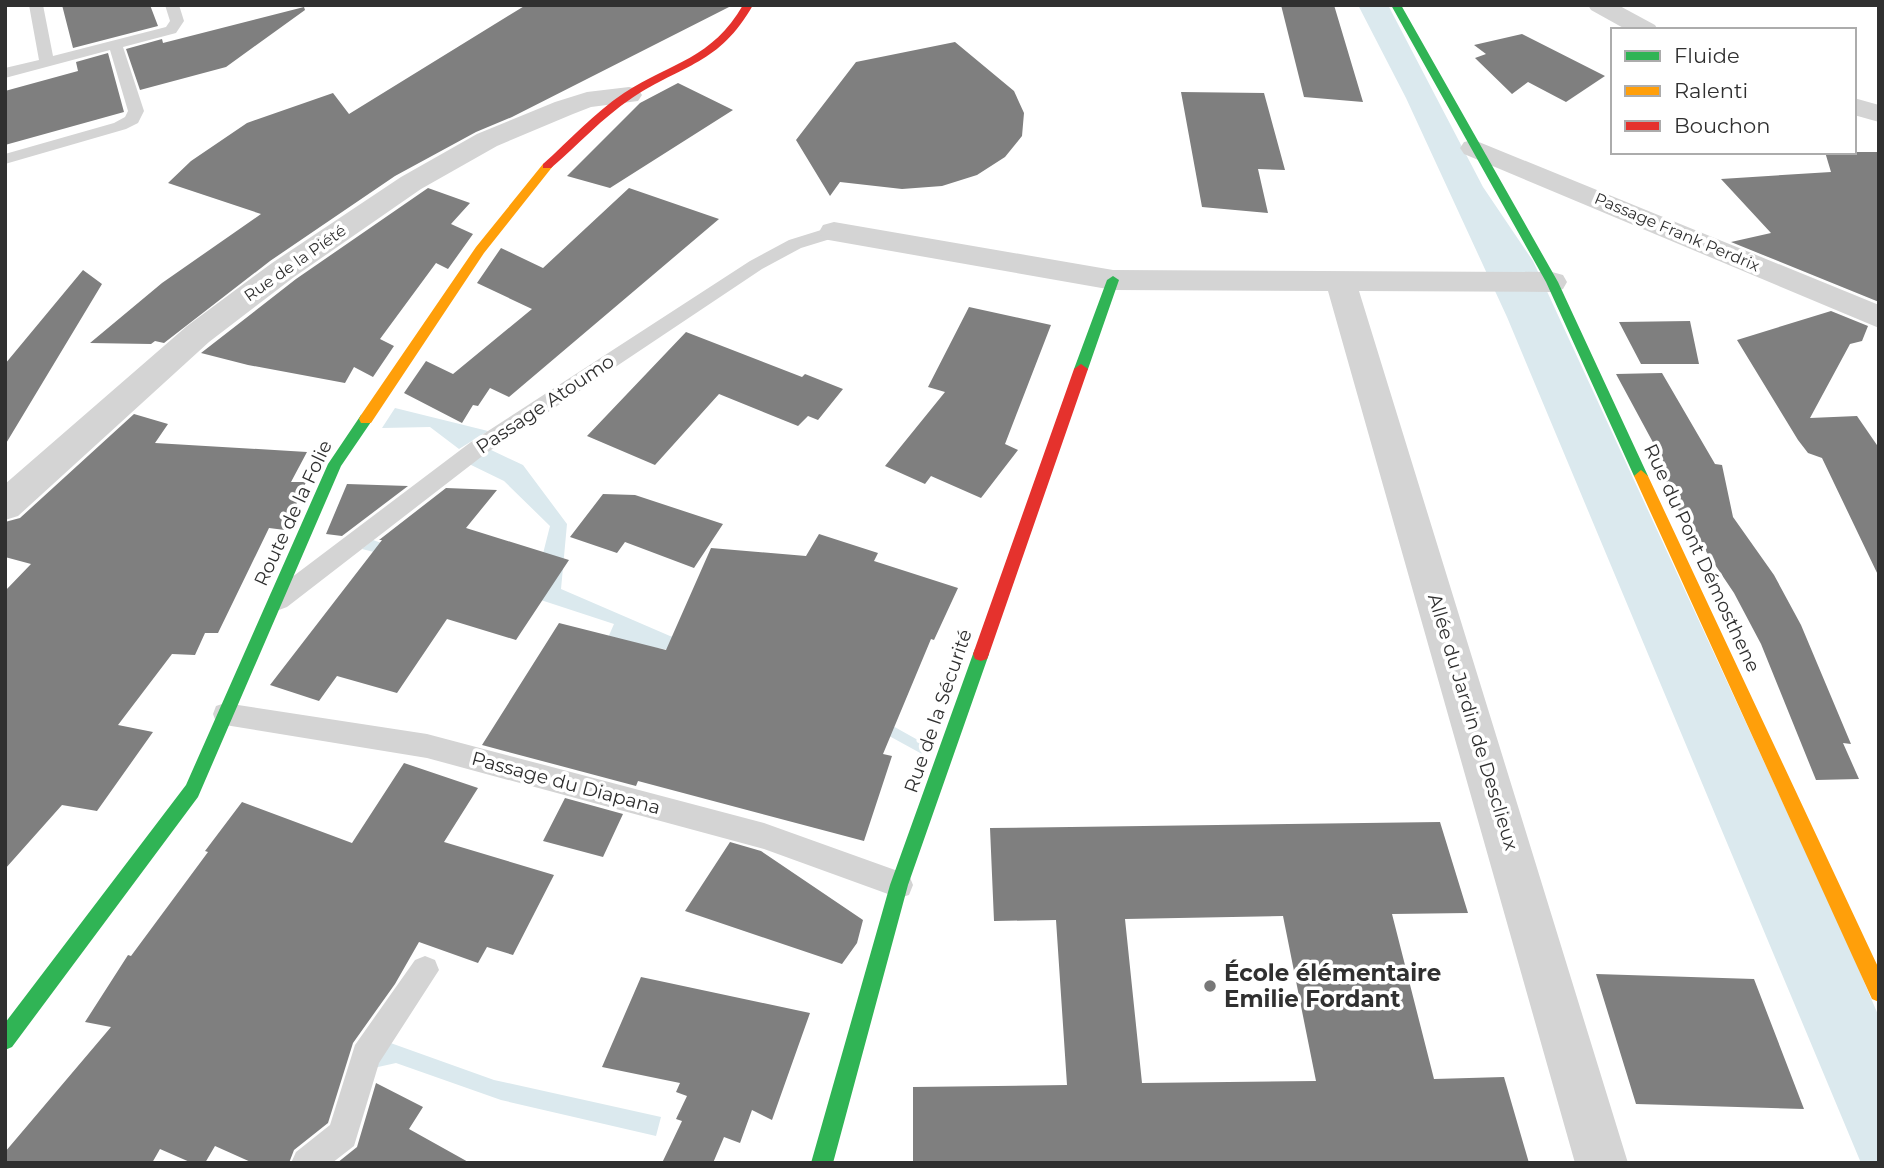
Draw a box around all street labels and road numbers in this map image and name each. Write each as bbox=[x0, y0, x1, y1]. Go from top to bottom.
street label: Passage Frank Perdrix bbox=[1592, 189, 1763, 276]
street label: Rue de la Piété bbox=[240, 221, 350, 305]
street label: Passage Atoumo bbox=[472, 349, 618, 459]
street label: Route de la Folie bbox=[249, 436, 337, 590]
street label: Rue du Pont Démosthene bbox=[1639, 440, 1765, 676]
street label: Allée du Jardin de Desclieux bbox=[1423, 591, 1523, 853]
street label: Rue de la Sécurité bbox=[899, 626, 977, 796]
street label: Passage du Diapana bbox=[469, 747, 663, 819]

